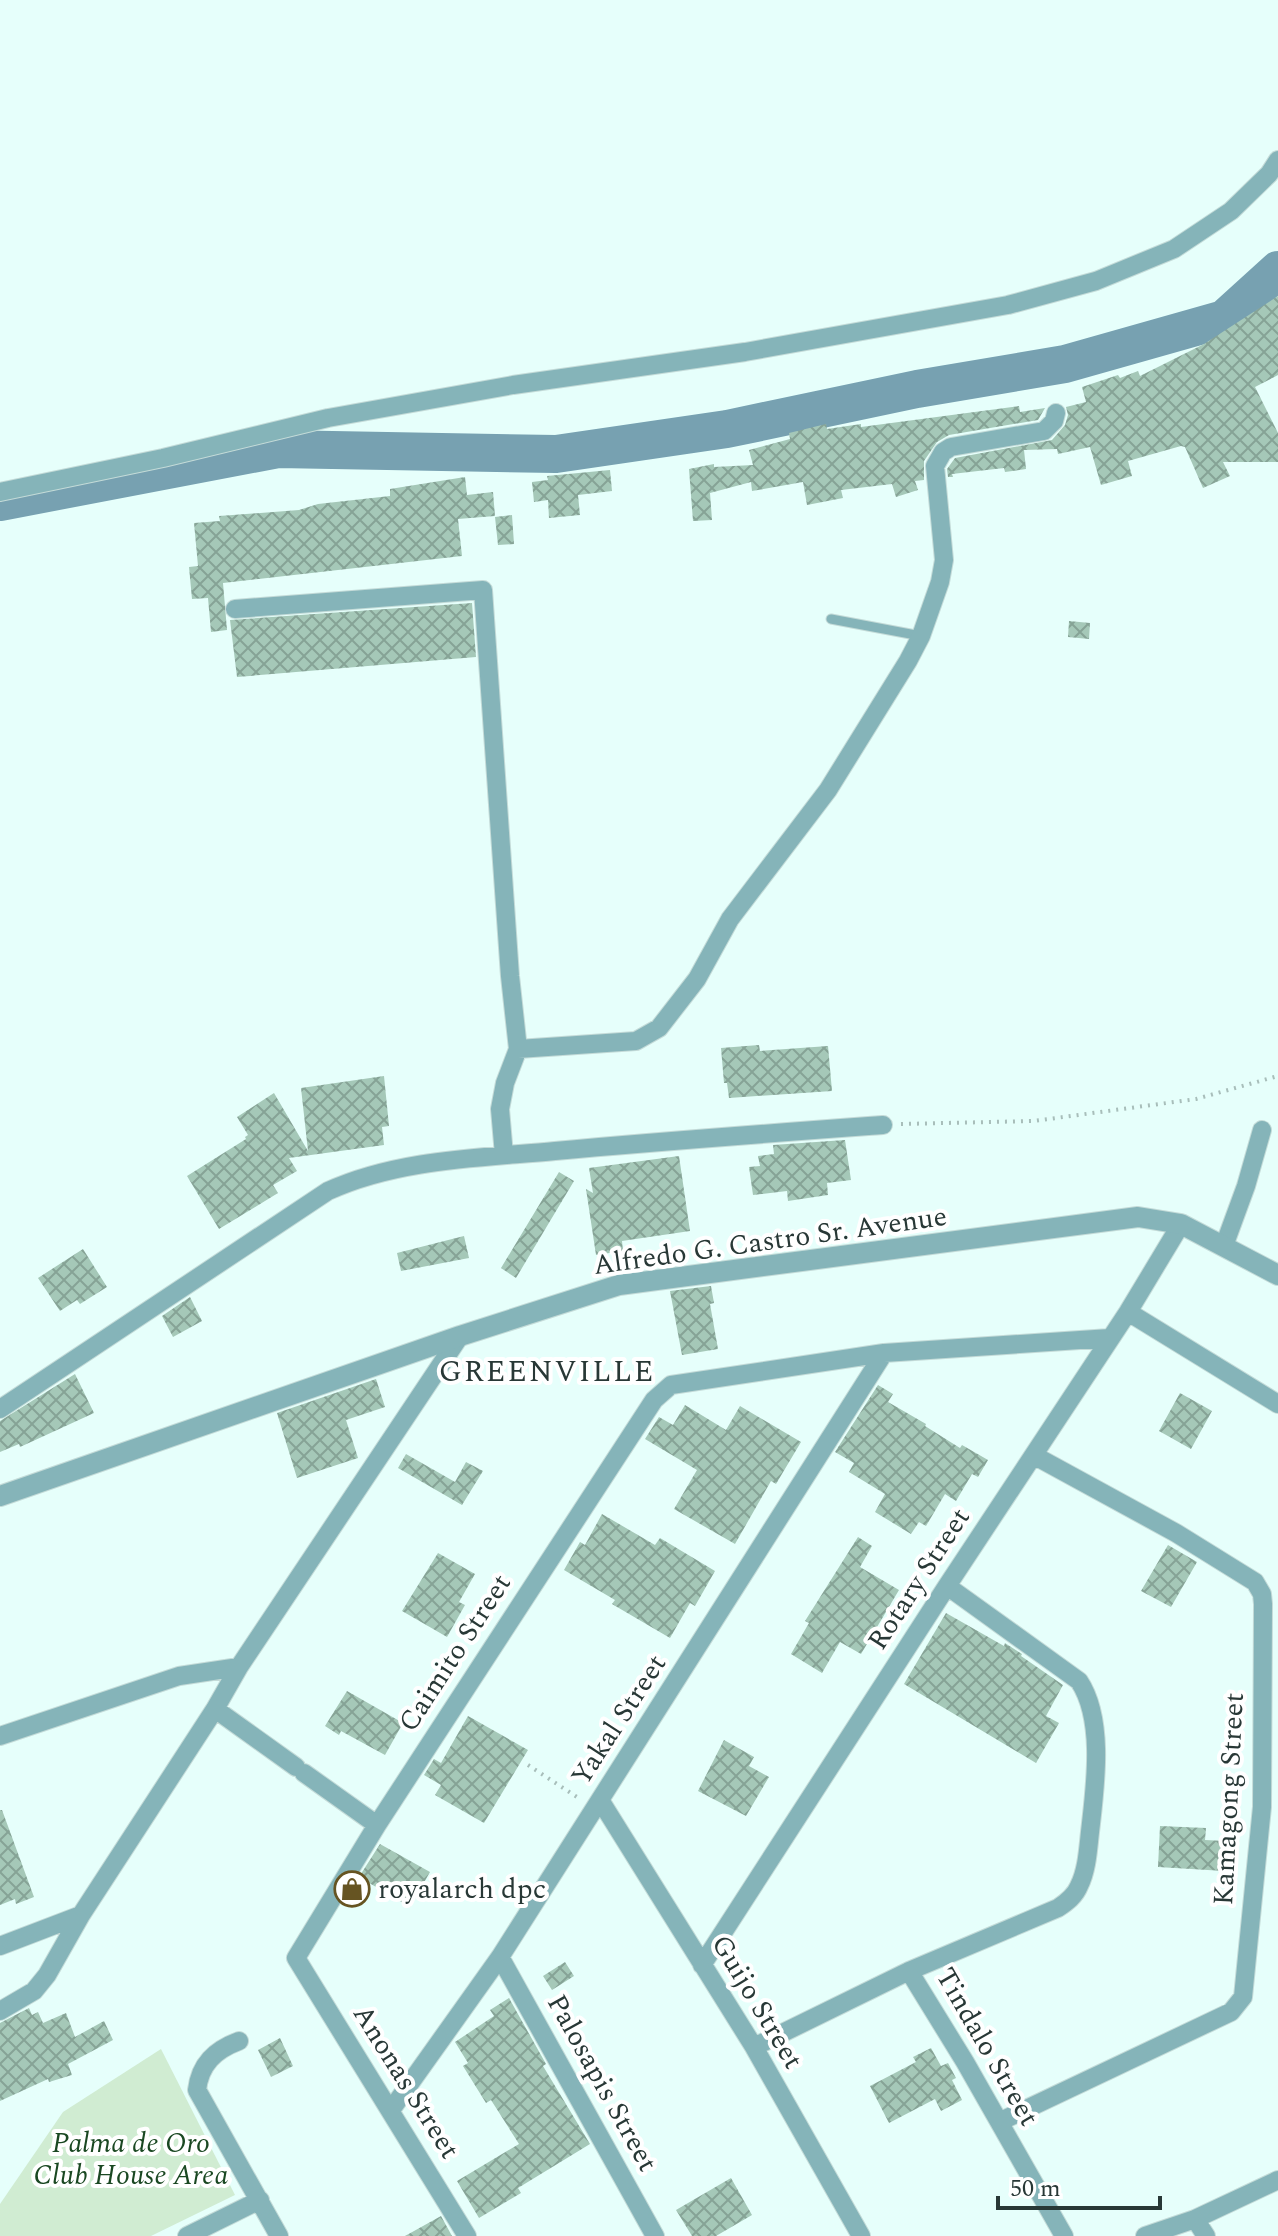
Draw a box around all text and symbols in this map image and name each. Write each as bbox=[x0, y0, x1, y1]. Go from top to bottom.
street label: Alfredo G. Castro Sr. Avenue bbox=[590, 1195, 950, 1287]
district label: GREENVILLE bbox=[439, 1349, 655, 1395]
street label: Rotary Street bbox=[857, 1499, 981, 1659]
street label: Caimito Street bbox=[388, 1565, 522, 1741]
street label: Yakal Street bbox=[560, 1646, 678, 1794]
street label: Kamagong Street bbox=[1202, 1692, 1256, 1906]
place label: royalarch dpc bbox=[378, 1868, 546, 1911]
shop icon: royalarch dpc bbox=[333, 1870, 371, 1908]
street label: Guijo Street bbox=[700, 1926, 814, 2078]
street label: Tindalo Street bbox=[924, 1960, 1050, 2134]
street label: Palosapis Street bbox=[535, 1986, 669, 2180]
street label: Anonas Street bbox=[341, 1996, 471, 2168]
park label: Palma de Oro Club House Area bbox=[34, 2122, 228, 2197]
scale bar bbox=[998, 2160, 1160, 2210]
text: 50 m bbox=[1010, 2171, 1061, 2207]

